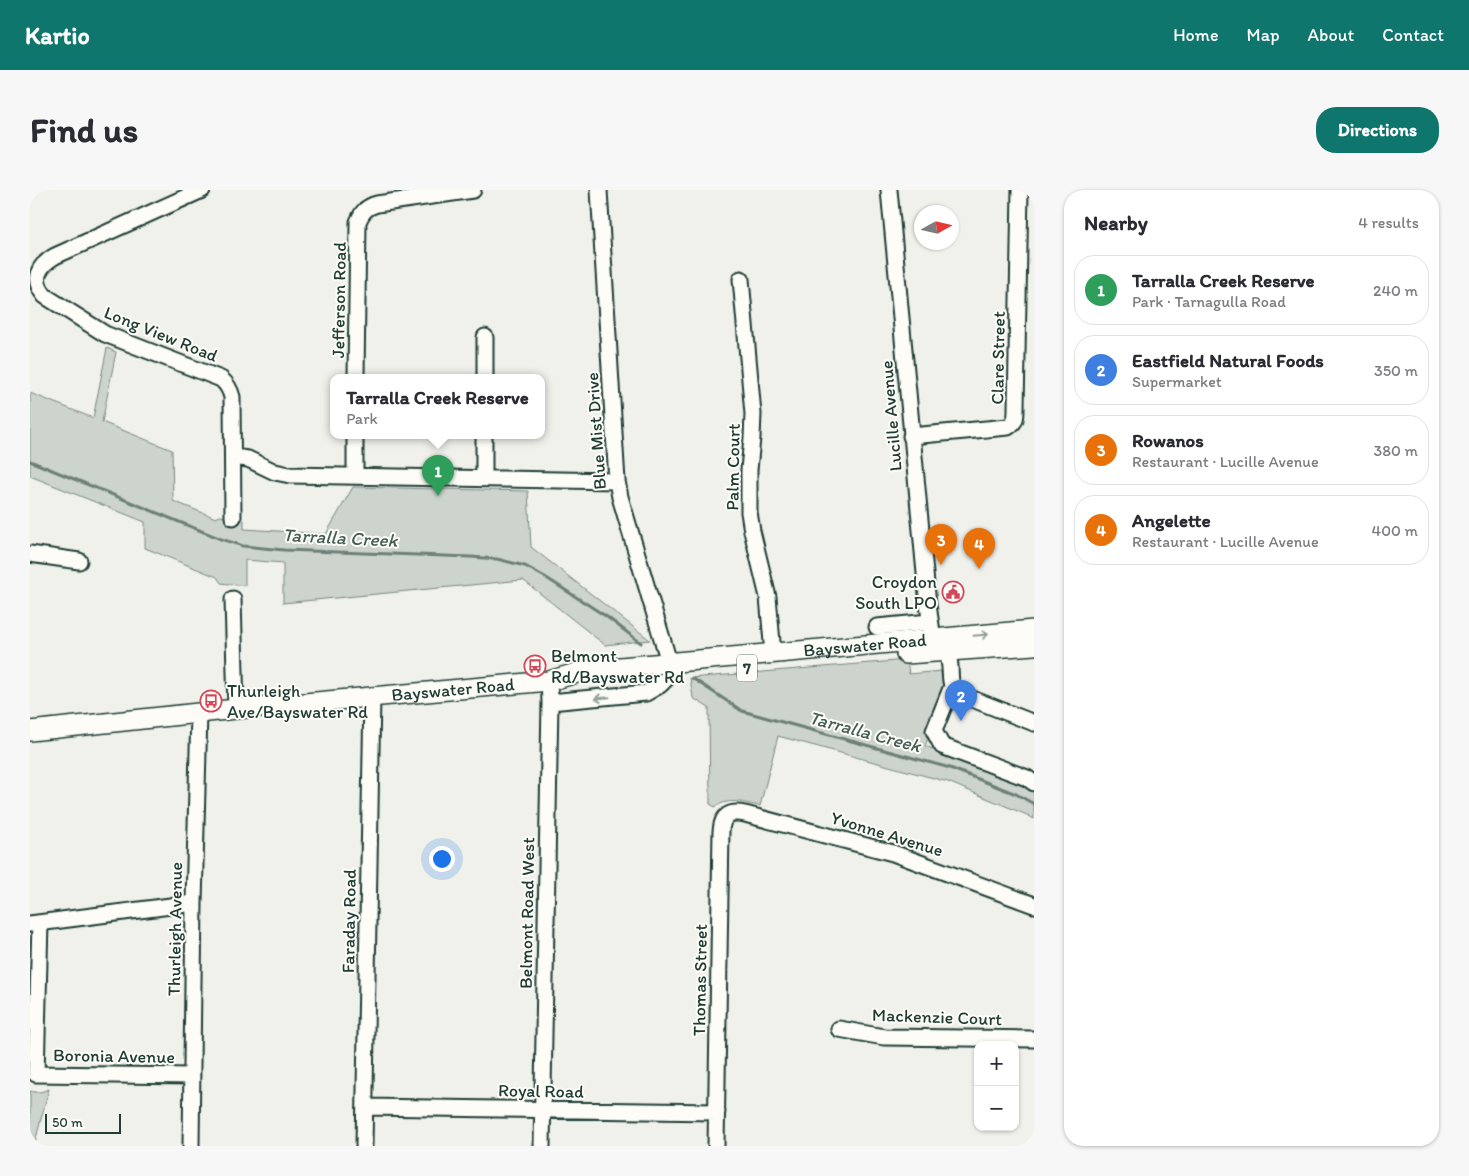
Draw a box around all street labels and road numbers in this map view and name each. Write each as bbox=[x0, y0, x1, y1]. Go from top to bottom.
street label: Jefferson Road bbox=[327, 242, 351, 358]
street label: Long View Road bbox=[101, 301, 221, 367]
street label: Clare Street bbox=[986, 311, 1010, 405]
street label: Lucille Avenue bbox=[875, 360, 907, 472]
street label: Blue Mist Drive bbox=[581, 372, 611, 490]
street label: Palm Court bbox=[721, 423, 745, 511]
street label: Bayswater Road bbox=[802, 629, 928, 662]
road number: 7 bbox=[737, 654, 757, 682]
street label: Bayswater Road bbox=[391, 673, 516, 706]
street label: Yvonne Avenue bbox=[828, 806, 946, 862]
street label: Belmont Road West bbox=[515, 837, 539, 989]
street label: Thurleigh Avenue bbox=[163, 862, 187, 996]
street label: Faraday Road bbox=[337, 869, 361, 973]
street label: Thomas Street bbox=[688, 923, 712, 1036]
street label: Mackenzie Court bbox=[872, 1004, 1003, 1030]
street label: Boronia Avenue bbox=[53, 1044, 175, 1068]
street label: Royal Road bbox=[498, 1079, 584, 1103]

